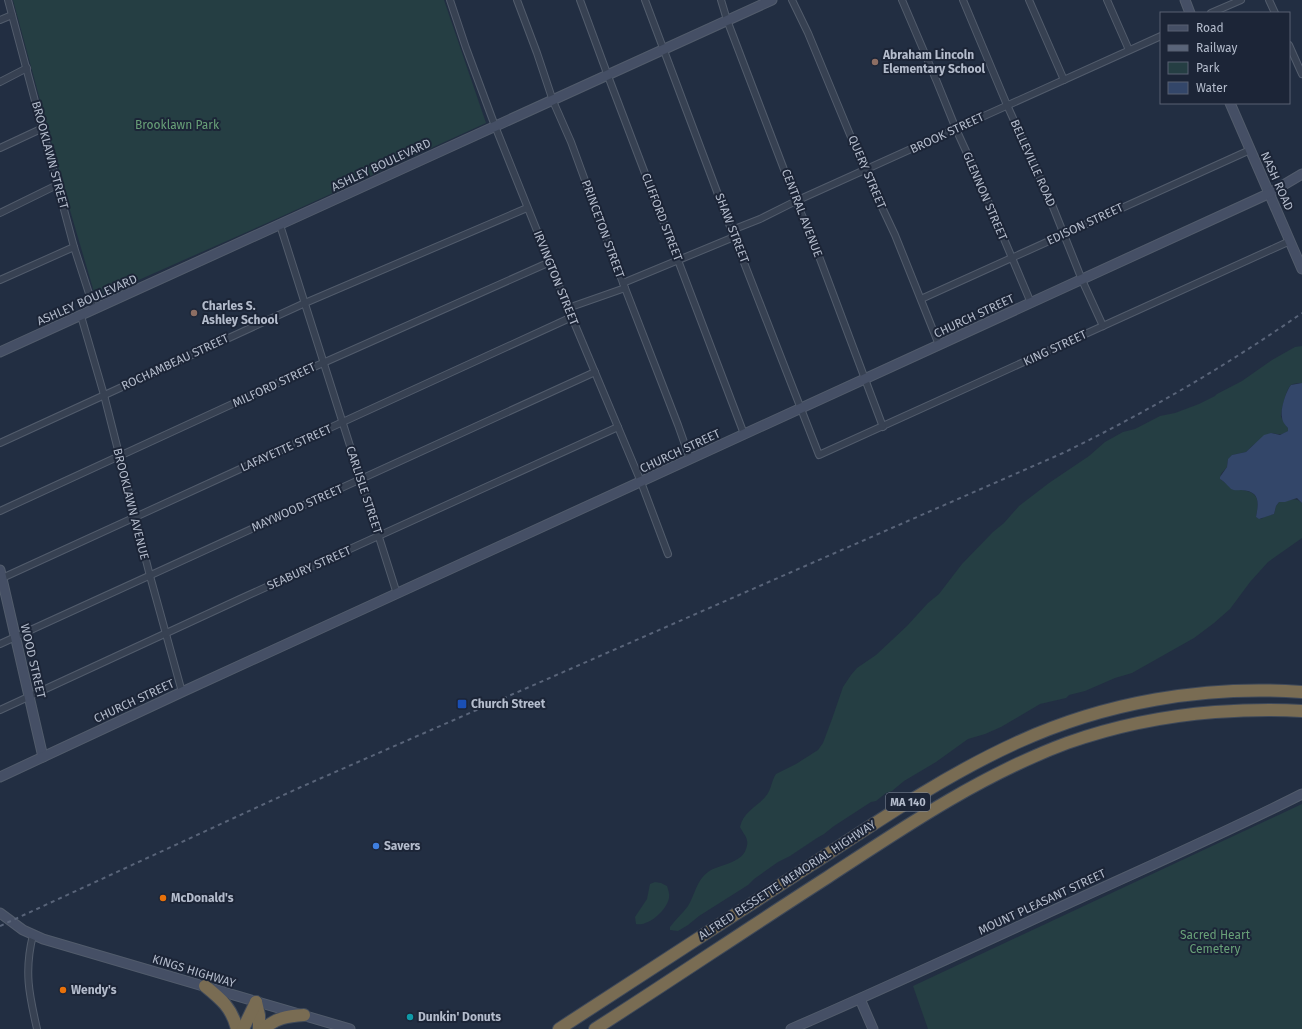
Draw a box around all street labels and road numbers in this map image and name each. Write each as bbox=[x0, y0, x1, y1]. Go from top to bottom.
street label: BROOKLAWN STREET bbox=[29, 100, 71, 211]
street label: BROOK STREET bbox=[908, 109, 987, 156]
street label: BELLEVILLE ROAD bbox=[1008, 117, 1059, 209]
street label: QUERY STREET bbox=[845, 133, 889, 211]
street label: ASHLEY BOULEVARD bbox=[329, 136, 433, 194]
street label: NASH ROAD bbox=[1258, 149, 1296, 213]
street label: GLENNON STREET bbox=[960, 150, 1010, 243]
street label: CENTRAL AVENUE bbox=[779, 167, 825, 259]
street label: CLIFFORD STREET bbox=[639, 171, 685, 264]
street label: PRINCETON STREET bbox=[579, 178, 628, 281]
street label: SHAW STREET bbox=[712, 191, 752, 266]
street label: EDISON STREET bbox=[1045, 200, 1126, 248]
street label: IRVINGTON STREET bbox=[531, 229, 582, 328]
street label: ASHLEY BOULEVARD bbox=[35, 272, 139, 328]
street label: CHURCH STREET bbox=[932, 291, 1017, 341]
street label: KING STREET bbox=[1021, 327, 1090, 369]
street label: ROCHAMBEAU STREET bbox=[119, 331, 232, 393]
street label: MILFORD STREET bbox=[230, 359, 318, 410]
street label: LAFAYETTE STREET bbox=[238, 421, 334, 474]
street label: CHURCH STREET bbox=[638, 426, 723, 476]
street label: CARLISLE STREET bbox=[343, 444, 385, 536]
street label: BROOKLAWN AVENUE bbox=[110, 447, 152, 561]
street label: MAYWOOD STREET bbox=[249, 481, 346, 534]
street label: SEABURY STREET bbox=[265, 543, 354, 593]
street label: WOOD STREET bbox=[18, 622, 49, 700]
street label: CHURCH STREET bbox=[92, 676, 177, 726]
road number: MA 140 bbox=[886, 793, 930, 811]
street label: ALFRED BESSETTE MEMORIAL HIGHWAY bbox=[696, 817, 879, 943]
street label: MOUNT PLEASANT STREET bbox=[976, 866, 1109, 938]
street label: KINGS HIGHWAY bbox=[151, 952, 238, 990]

